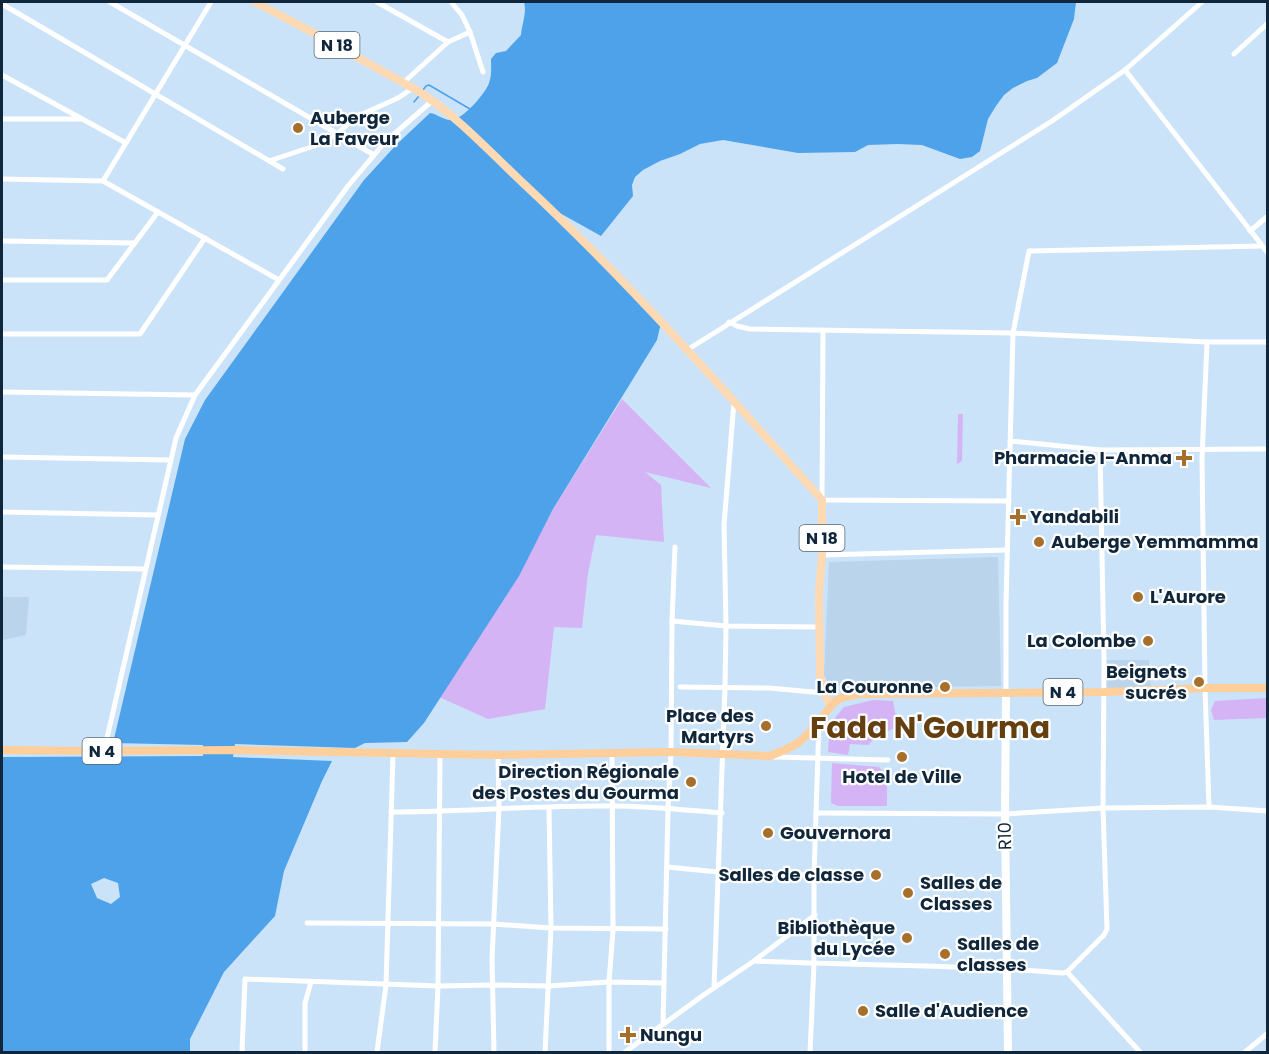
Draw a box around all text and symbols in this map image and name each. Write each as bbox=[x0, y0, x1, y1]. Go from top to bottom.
road number: N 18 bbox=[314, 32, 360, 58]
place label: Auberge La Faveur bbox=[310, 105, 399, 151]
marker: Auberge La Faveur bbox=[291, 121, 305, 135]
place label: Pharmacie I-Anma bbox=[994, 445, 1172, 470]
marker: Pharmacie I-Anma bbox=[1177, 451, 1191, 465]
place label: Yandabili bbox=[1030, 504, 1119, 529]
marker: Yandabili bbox=[1011, 510, 1025, 524]
road number: N 18 bbox=[800, 525, 844, 551]
place label: Auberge Yemmamma bbox=[1051, 529, 1258, 554]
marker: Auberge Yemmamma bbox=[1032, 535, 1046, 549]
place label: L'Aurore bbox=[1150, 584, 1226, 609]
marker: L'Aurore bbox=[1131, 590, 1145, 604]
place label: La Colombe bbox=[1027, 628, 1136, 653]
marker: La Colombe bbox=[1141, 634, 1155, 648]
place label: Beignets sucrés bbox=[1106, 659, 1187, 705]
place label: La Couronne bbox=[817, 674, 933, 699]
marker: Beignets sucrés bbox=[1192, 675, 1206, 689]
road number: N 4 bbox=[1044, 679, 1082, 705]
marker: La Couronne bbox=[938, 680, 952, 694]
place label: Place des Martyrs bbox=[666, 703, 754, 749]
district label: Fada N'Gourma bbox=[810, 706, 1050, 749]
marker: Place des Martyrs bbox=[759, 719, 773, 733]
road number: N 4 bbox=[82, 738, 122, 764]
marker: Hotel de Ville bbox=[895, 750, 909, 764]
place label: Direction Régionale des Postes du Gourma bbox=[472, 759, 679, 805]
place label: Hotel de Ville bbox=[842, 764, 962, 789]
marker: Direction Régionale des Postes du Gourma bbox=[684, 775, 698, 789]
place label: Gouvernora bbox=[780, 820, 891, 845]
street label: R10 bbox=[992, 822, 1017, 850]
marker: Gouvernora bbox=[761, 826, 775, 840]
place label: Salles de classe bbox=[718, 862, 864, 887]
marker: Salles de classe bbox=[869, 868, 883, 882]
place label: Salles de Classes bbox=[920, 870, 1002, 916]
marker: Salles de Classes bbox=[901, 886, 915, 900]
place label: Bibliothèque du Lycée bbox=[778, 915, 895, 961]
marker: Bibliothèque du Lycée bbox=[900, 931, 914, 945]
place label: Salles de classes bbox=[957, 931, 1039, 977]
marker: Salles de classes bbox=[938, 947, 952, 961]
place label: Salle d'Audience bbox=[875, 998, 1028, 1023]
marker: Salle d'Audience bbox=[856, 1004, 870, 1018]
place label: Nungu bbox=[640, 1022, 702, 1047]
marker: Nungu bbox=[621, 1028, 635, 1042]

